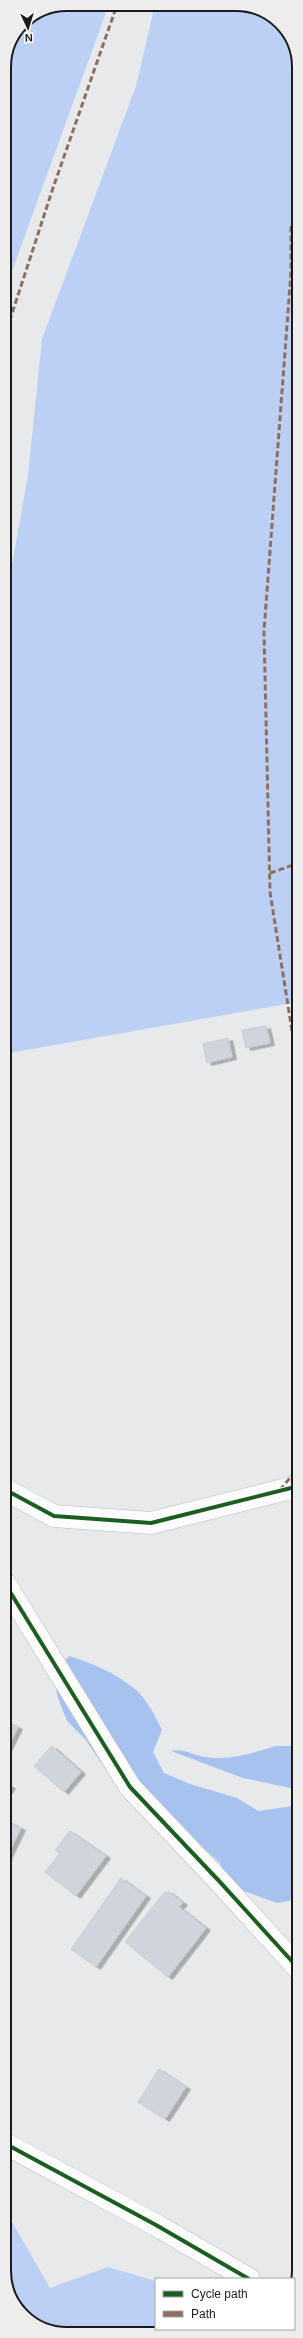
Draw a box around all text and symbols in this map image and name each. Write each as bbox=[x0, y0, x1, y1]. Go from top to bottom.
north arrow bbox=[8, 8, 48, 48]
text: N bbox=[24, 32, 33, 44]
legend bbox=[155, 2278, 295, 2330]
text: Cycle path bbox=[191, 2287, 248, 2301]
text: Path bbox=[191, 2307, 216, 2321]

